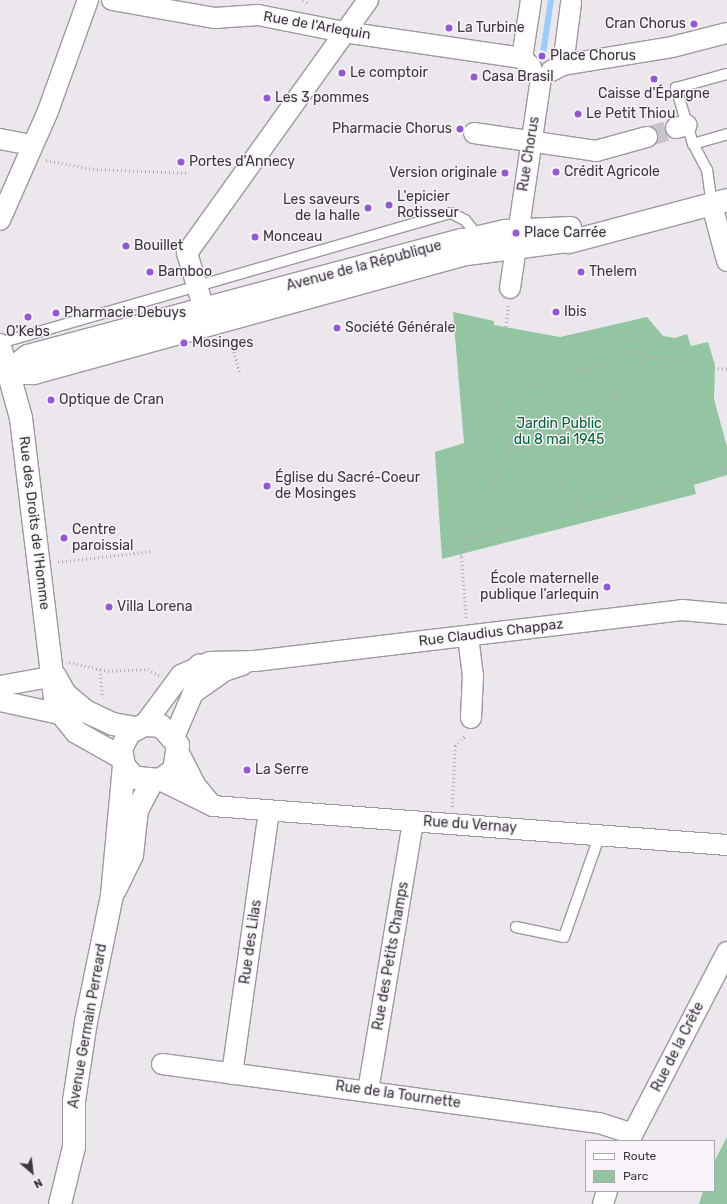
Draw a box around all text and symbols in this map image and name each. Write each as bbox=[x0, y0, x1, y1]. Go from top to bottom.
street label: Rue de l'Arlequin bbox=[262, 8, 372, 44]
place label: Cran Chorus bbox=[605, 16, 686, 32]
marker: Cran Chorus bbox=[689, 19, 699, 29]
place label: La Turbine bbox=[457, 20, 525, 36]
marker: La Turbine bbox=[444, 23, 454, 33]
place label: Place Chorus bbox=[550, 48, 636, 64]
marker: Place Chorus bbox=[537, 51, 547, 61]
place label: Le comptoir bbox=[350, 65, 428, 81]
marker: Le comptoir bbox=[337, 68, 347, 78]
place label: Casa Brasil bbox=[482, 69, 554, 85]
marker: Casa Brasil bbox=[469, 72, 479, 82]
marker: Caisse d'Épargne bbox=[649, 74, 659, 84]
place label: Caisse d'Épargne bbox=[598, 86, 710, 102]
place label: Les 3 pommes bbox=[275, 90, 369, 106]
marker: Les 3 pommes bbox=[262, 93, 272, 103]
place label: Le Petit Thiou bbox=[586, 106, 676, 122]
marker: Le Petit Thiou bbox=[573, 109, 583, 119]
street label: Rue Chorus bbox=[515, 115, 543, 193]
place label: Pharmacie Chorus bbox=[332, 121, 452, 137]
marker: Pharmacie Chorus bbox=[455, 124, 465, 134]
place label: Portes d'Annecy bbox=[189, 154, 295, 170]
marker: Portes d'Annecy bbox=[176, 157, 186, 167]
place label: Crédit Agricole bbox=[564, 164, 660, 180]
place label: Version originale bbox=[389, 165, 497, 181]
marker: Crédit Agricole bbox=[551, 167, 561, 177]
marker: Version originale bbox=[500, 168, 510, 178]
place label: L'epicier Rotisseur bbox=[397, 189, 459, 222]
place label: Les saveurs de la halle bbox=[283, 192, 360, 224]
marker: L'epicier Rotisseur bbox=[384, 200, 394, 210]
marker: Les saveurs de la halle bbox=[363, 203, 373, 213]
place label: Place Carrée bbox=[524, 225, 606, 241]
marker: Place Carrée bbox=[511, 228, 521, 238]
place label: Monceau bbox=[263, 229, 322, 245]
marker: Monceau bbox=[250, 232, 260, 242]
street label: Avenue de la République bbox=[285, 237, 443, 295]
place label: Bouillet bbox=[134, 238, 183, 254]
marker: Bouillet bbox=[121, 241, 131, 251]
place label: Bamboo bbox=[158, 264, 212, 280]
place label: Thelem bbox=[589, 264, 637, 280]
marker: Bamboo bbox=[145, 267, 155, 277]
marker: Thelem bbox=[576, 267, 586, 277]
place label: Ibis bbox=[564, 304, 587, 320]
place label: Pharmacie Debuys bbox=[64, 305, 186, 321]
marker: Ibis bbox=[551, 307, 561, 317]
marker: Pharmacie Debuys bbox=[51, 308, 61, 318]
marker: O'Kebs bbox=[23, 312, 33, 322]
place label: Société Générale bbox=[345, 320, 455, 336]
marker: Société Générale bbox=[332, 323, 342, 333]
place label: O'Kebs bbox=[6, 324, 50, 340]
place label: Mosinges bbox=[192, 335, 254, 351]
marker: Mosinges bbox=[179, 338, 189, 348]
place label: Optique de Cran bbox=[59, 392, 164, 408]
marker: Optique de Cran bbox=[46, 395, 56, 405]
park label: Jardin Public du 8 mai 1945 bbox=[514, 416, 604, 448]
street label: Rue des Droits de l'Homme bbox=[15, 435, 53, 611]
place label: Église du Sacré-Coeur de Mosinges bbox=[275, 470, 420, 502]
marker: Église du Sacré-Coeur de Mosinges bbox=[262, 481, 272, 491]
place label: Centre paroissial bbox=[72, 522, 133, 554]
marker: Centre paroissial bbox=[59, 533, 69, 543]
place label: École maternelle publique l'arlequin bbox=[480, 571, 599, 604]
marker: École maternelle publique l'arlequin bbox=[602, 582, 612, 592]
place label: Villa Lorena bbox=[117, 599, 192, 615]
marker: Villa Lorena bbox=[104, 602, 114, 612]
street label: Rue Claudius Chappaz bbox=[418, 616, 564, 650]
place label: La Serre bbox=[255, 762, 309, 778]
marker: La Serre bbox=[242, 765, 252, 775]
street label: Rue du Vernay bbox=[422, 813, 518, 837]
street label: Rue des Petits Champs bbox=[370, 880, 412, 1032]
street label: Rue des Lilas bbox=[237, 899, 265, 985]
street label: Avenue Germain Perreard bbox=[65, 942, 111, 1110]
street label: Rue de la Crête bbox=[648, 999, 708, 1095]
street label: Rue de la Tournette bbox=[334, 1078, 462, 1112]
legend bbox=[585, 1140, 715, 1192]
text: Route bbox=[623, 1149, 656, 1163]
north arrow bbox=[12, 1152, 52, 1192]
text: Parc bbox=[623, 1169, 648, 1183]
text: N bbox=[31, 1175, 44, 1191]

